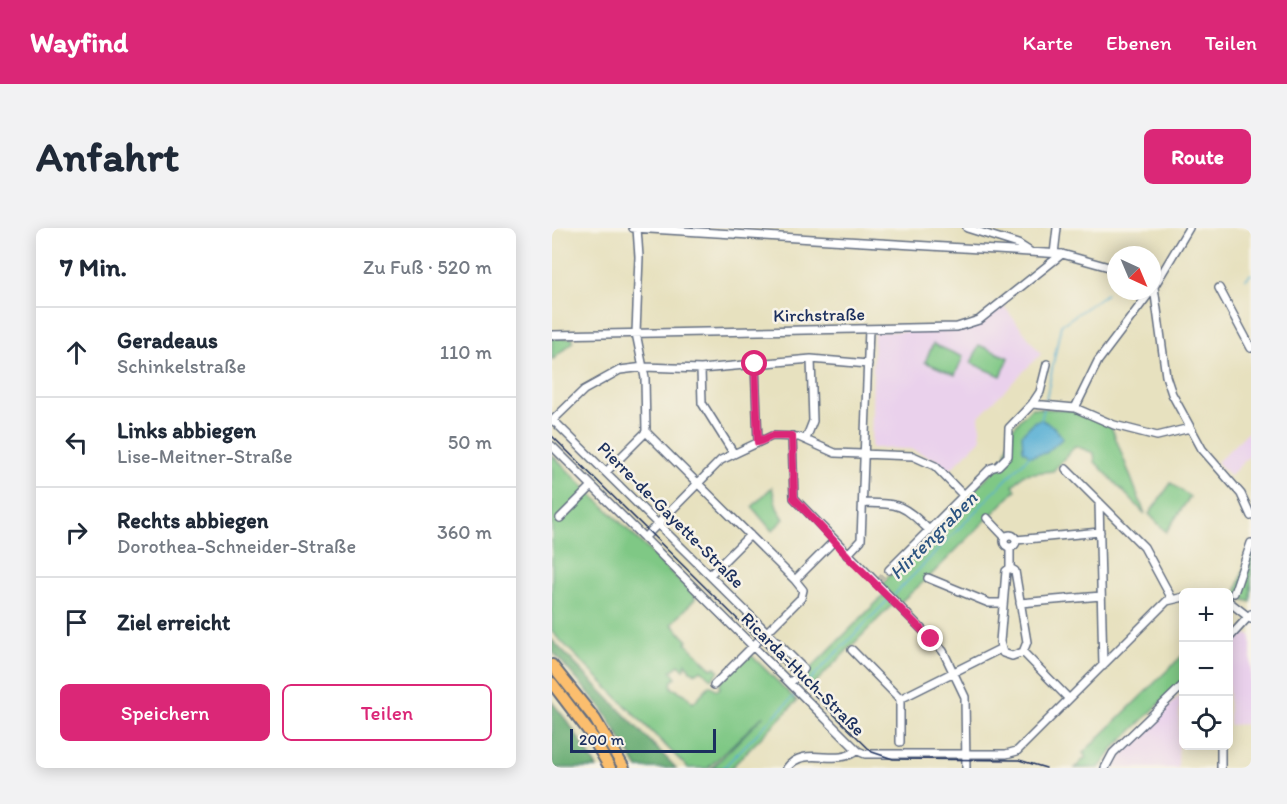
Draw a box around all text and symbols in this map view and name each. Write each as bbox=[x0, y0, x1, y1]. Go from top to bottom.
text: Wayfind bbox=[30, 25, 128, 59]
text: Karte bbox=[1023, 30, 1073, 55]
text: Ebenen bbox=[1106, 30, 1172, 55]
text: Teilen bbox=[1205, 30, 1257, 55]
button: Route bbox=[1144, 129, 1251, 184]
text: Anfahrt bbox=[36, 131, 179, 182]
north arrow bbox=[1107, 246, 1161, 300]
text: 7 Min. bbox=[60, 251, 127, 283]
text: Zu Fuß · 520 m bbox=[363, 255, 492, 279]
street label: Kirchstraße bbox=[773, 303, 865, 327]
text: Geradeaus bbox=[117, 327, 218, 354]
icon: ahead bbox=[60, 336, 93, 369]
text: 110 m bbox=[440, 340, 492, 364]
route start bbox=[741, 350, 767, 376]
text: Schinkelstraße bbox=[117, 354, 246, 378]
text: Links abbiegen bbox=[117, 417, 256, 444]
icon: left bbox=[60, 426, 93, 459]
text: 50 m bbox=[448, 430, 492, 454]
street label: Pierre-de-Gayette-Straße bbox=[593, 437, 749, 593]
text: Lise-Meitner-Straße bbox=[117, 444, 293, 468]
water label: Hirtengraben bbox=[884, 485, 983, 584]
text: Rechts abbiegen bbox=[117, 507, 269, 534]
icon: right bbox=[60, 516, 93, 549]
text: 360 m bbox=[437, 520, 492, 544]
text: Dorothea-Schneider-Straße bbox=[117, 534, 356, 558]
map controls bbox=[1179, 588, 1233, 750]
button: + bbox=[1179, 588, 1233, 642]
icon: arrive bbox=[60, 606, 93, 639]
street label: Ricarda-Huch-Straße bbox=[736, 607, 870, 741]
text: Ziel erreicht bbox=[117, 609, 230, 636]
route end bbox=[917, 625, 943, 651]
button: − bbox=[1179, 642, 1233, 696]
button: Speichern bbox=[60, 684, 270, 741]
button: Teilen bbox=[282, 684, 492, 741]
button: locate bbox=[1179, 696, 1233, 750]
scale bar bbox=[570, 726, 716, 754]
text: 200 m bbox=[579, 730, 624, 749]

